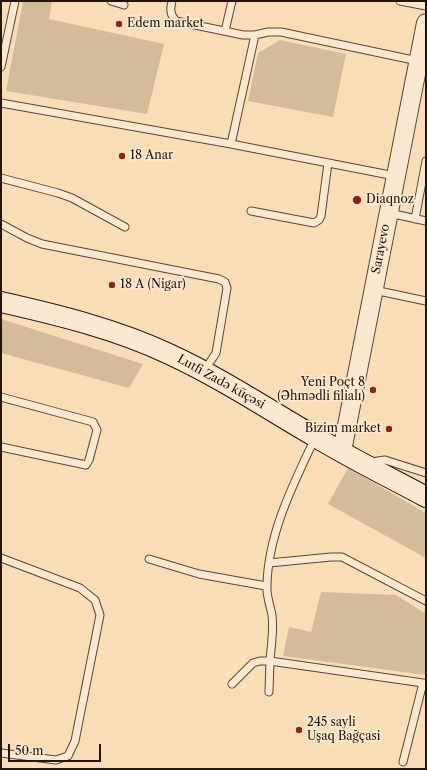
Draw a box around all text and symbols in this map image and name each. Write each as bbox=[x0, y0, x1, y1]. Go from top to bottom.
place label: Edem market bbox=[127, 17, 204, 31]
marker: Edem market bbox=[114, 19, 124, 29]
place label: 18 Anar bbox=[130, 149, 173, 163]
marker: 18 Anar bbox=[117, 151, 127, 161]
place label: Diaqnoz bbox=[366, 193, 414, 207]
marker: Diaqnoz bbox=[351, 194, 363, 206]
street label: Sarayevo bbox=[369, 223, 393, 275]
place label: 18 A (Nigar) bbox=[120, 278, 186, 292]
marker: 18 A (Nigar) bbox=[107, 280, 117, 290]
street label: Lutfi Zadə küçəsi bbox=[175, 352, 267, 412]
place label: Yeni Poçt 8 (Əhmədli filialı) bbox=[277, 376, 365, 404]
marker: Yeni Poçt 8 (Əhmədli filialı) bbox=[368, 385, 378, 395]
place label: Bizim market bbox=[305, 422, 381, 436]
marker: Bizim market bbox=[384, 424, 394, 434]
place label: 245 sayli Uşaq Bağçasi bbox=[307, 716, 380, 744]
marker: 245 sayli Uşaq Bağçasi bbox=[294, 725, 304, 735]
scale bar bbox=[10, 736, 103, 762]
text: 50 m bbox=[15, 743, 44, 758]

